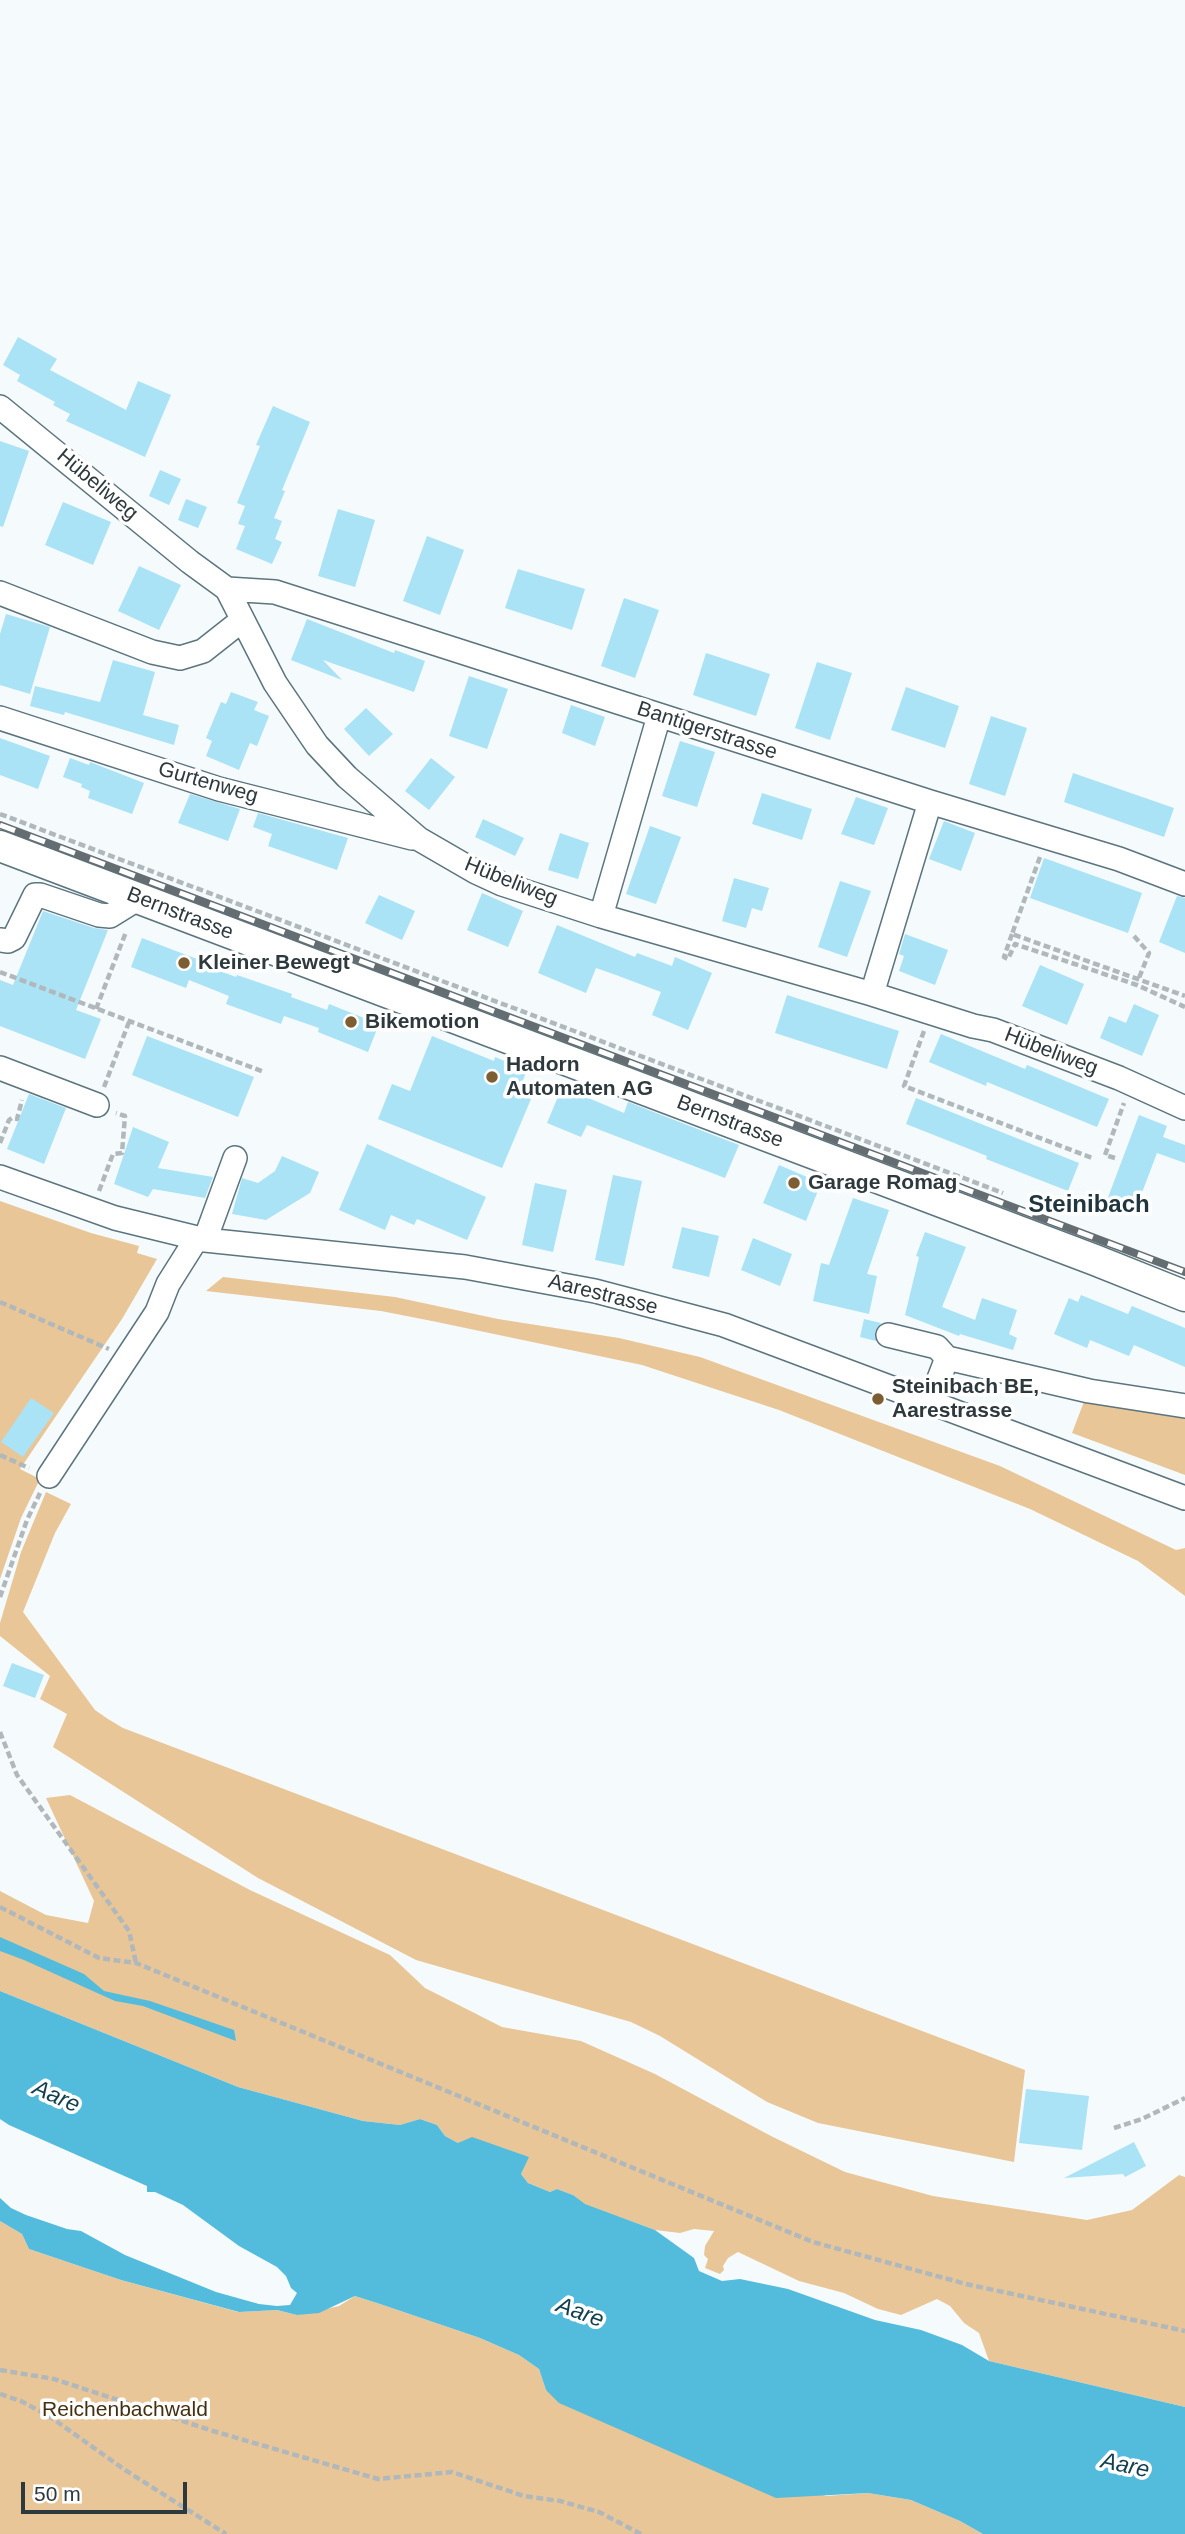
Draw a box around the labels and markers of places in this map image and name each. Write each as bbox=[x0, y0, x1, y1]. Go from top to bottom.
place label: Kleiner Bewegt bbox=[198, 950, 350, 976]
marker: Kleiner Bewegt bbox=[176, 955, 192, 971]
place label: Bikemotion bbox=[365, 1009, 479, 1035]
marker: Bikemotion bbox=[343, 1014, 359, 1030]
place label: Hadorn Automaten AG bbox=[506, 1052, 653, 1102]
marker: Hadorn Automaten AG bbox=[484, 1069, 500, 1085]
place label: Garage Romag bbox=[808, 1170, 957, 1196]
marker: Garage Romag bbox=[786, 1175, 802, 1191]
place label: Steinibach BE, Aarestrasse bbox=[892, 1374, 1039, 1424]
marker: Steinibach BE, Aarestrasse bbox=[870, 1391, 886, 1407]

